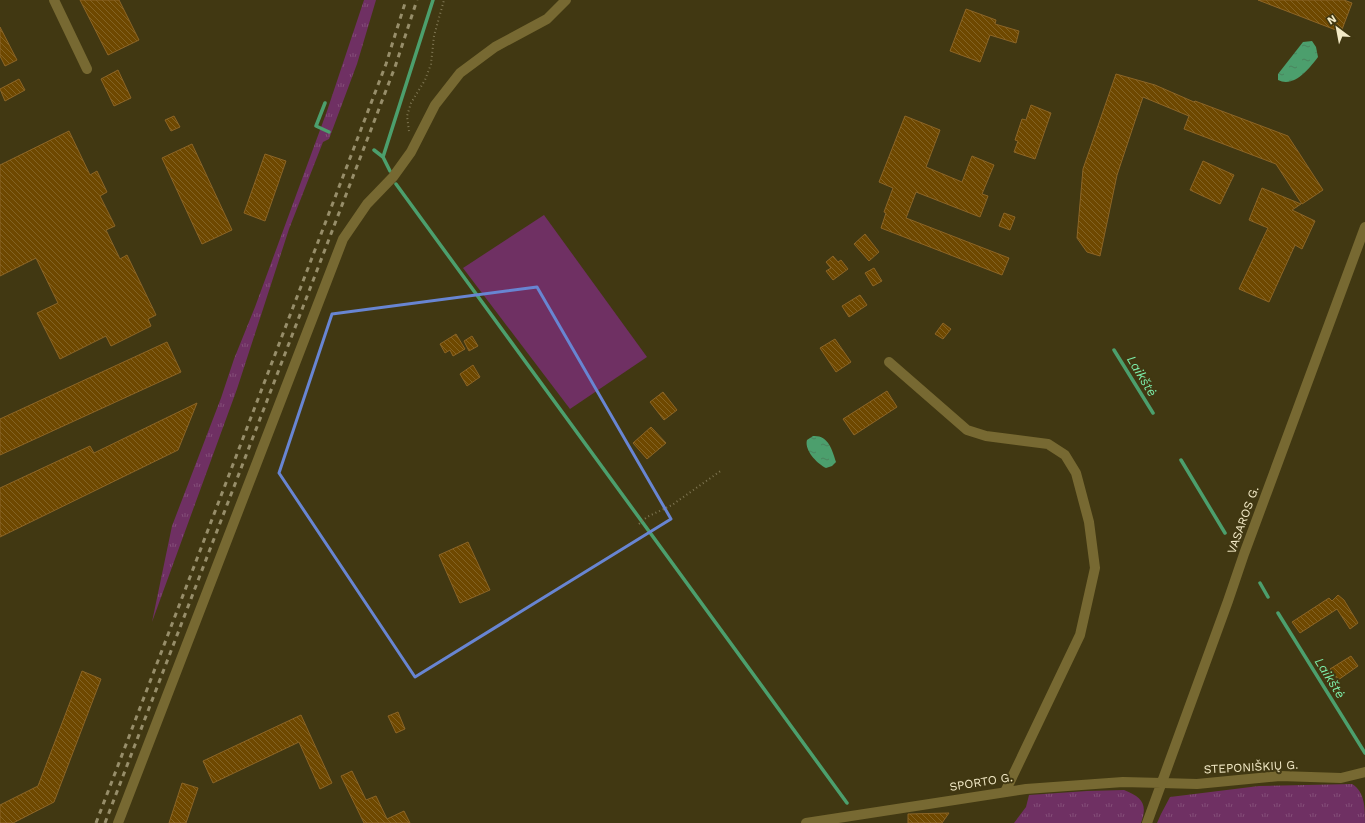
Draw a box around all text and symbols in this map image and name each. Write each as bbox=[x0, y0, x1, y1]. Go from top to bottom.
north arrow bbox=[1317, 8, 1357, 48]
text: N bbox=[1325, 12, 1339, 28]
water label: Laikštė bbox=[1124, 353, 1160, 399]
street label: VASAROS G. bbox=[1224, 484, 1262, 556]
water label: Laikštė bbox=[1312, 655, 1348, 701]
street label: STEPONIŠKIŲ G. bbox=[1203, 758, 1299, 776]
street label: SPORTO G. bbox=[948, 770, 1014, 794]

